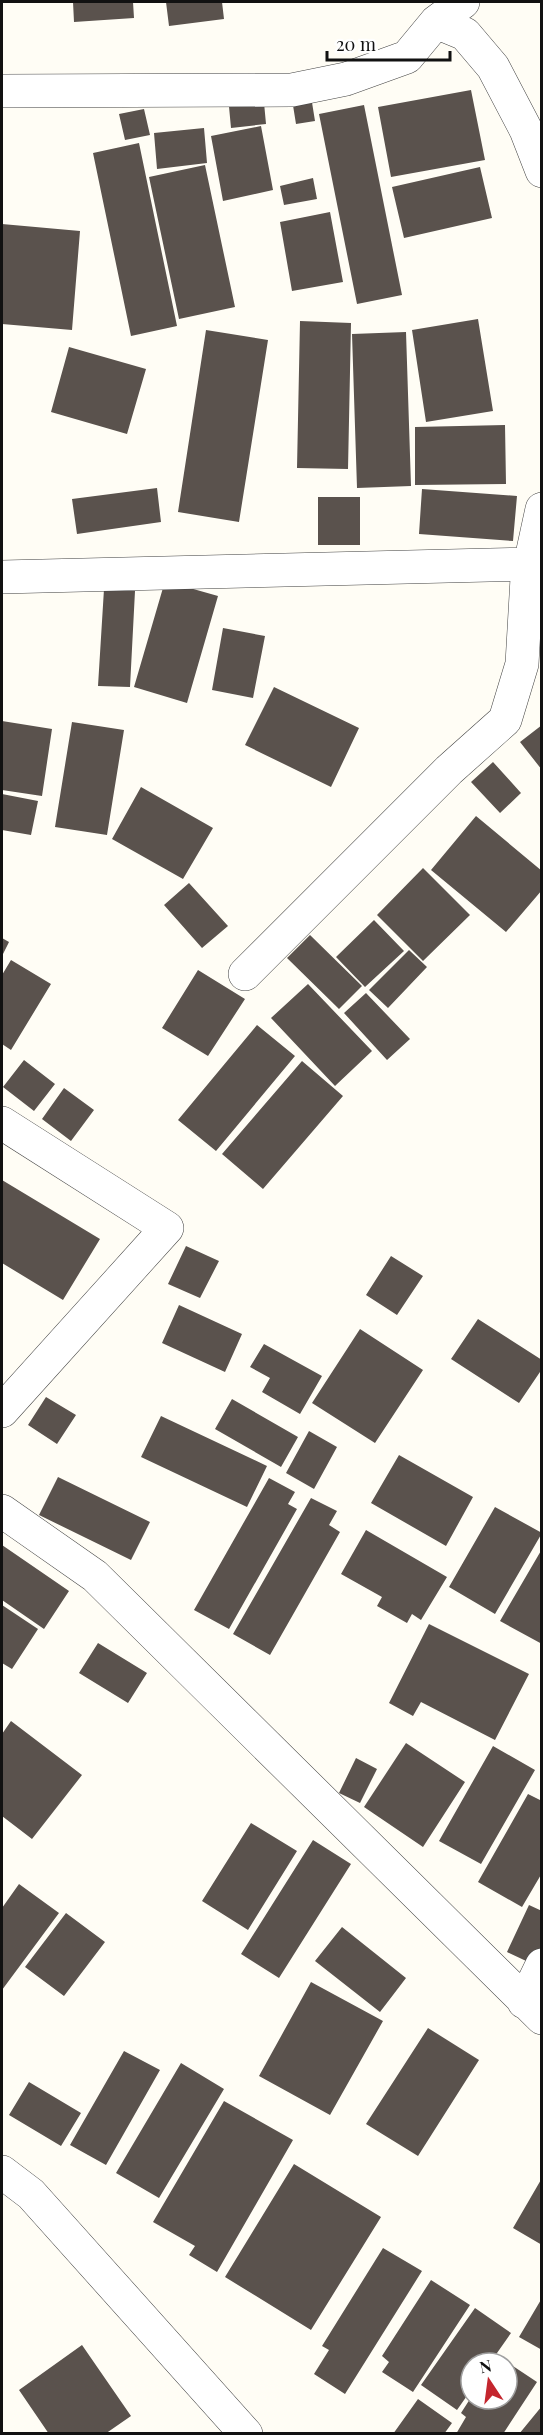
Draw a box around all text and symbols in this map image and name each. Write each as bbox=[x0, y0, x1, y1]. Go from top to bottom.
scale bar bbox=[327, 24, 450, 62]
text: 20 m bbox=[336, 32, 376, 56]
north arrow bbox=[459, 2351, 519, 2411]
text: N bbox=[478, 2354, 494, 2377]

